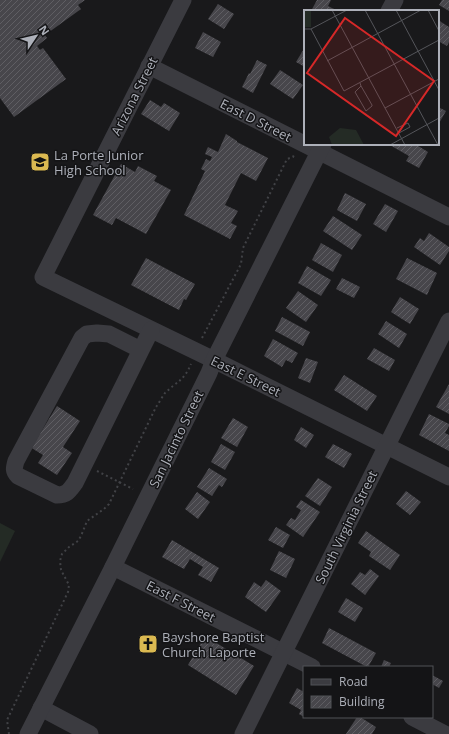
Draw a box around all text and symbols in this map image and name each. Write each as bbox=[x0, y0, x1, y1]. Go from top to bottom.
inset map bbox=[304, 10, 439, 145]
north arrow bbox=[16, 16, 56, 56]
text: N bbox=[36, 22, 53, 38]
street label: Arizona Street bbox=[107, 53, 162, 138]
street label: East D Street bbox=[217, 94, 295, 146]
place label: La Porte Junior High School bbox=[54, 146, 144, 179]
school or university icon: La Porte Junior High School bbox=[29, 151, 51, 173]
street label: East E Street bbox=[208, 351, 284, 401]
street label: San Jacinto Street bbox=[145, 387, 207, 491]
street label: South Virginia Street bbox=[311, 467, 381, 587]
street label: East F Street bbox=[143, 576, 219, 626]
place label: Bayshore Baptist Church Laporte bbox=[162, 628, 265, 661]
church icon: Bayshore Baptist Church Laporte bbox=[137, 633, 159, 655]
legend bbox=[303, 666, 433, 718]
text: Road bbox=[339, 673, 368, 690]
text: Building bbox=[339, 693, 385, 710]

